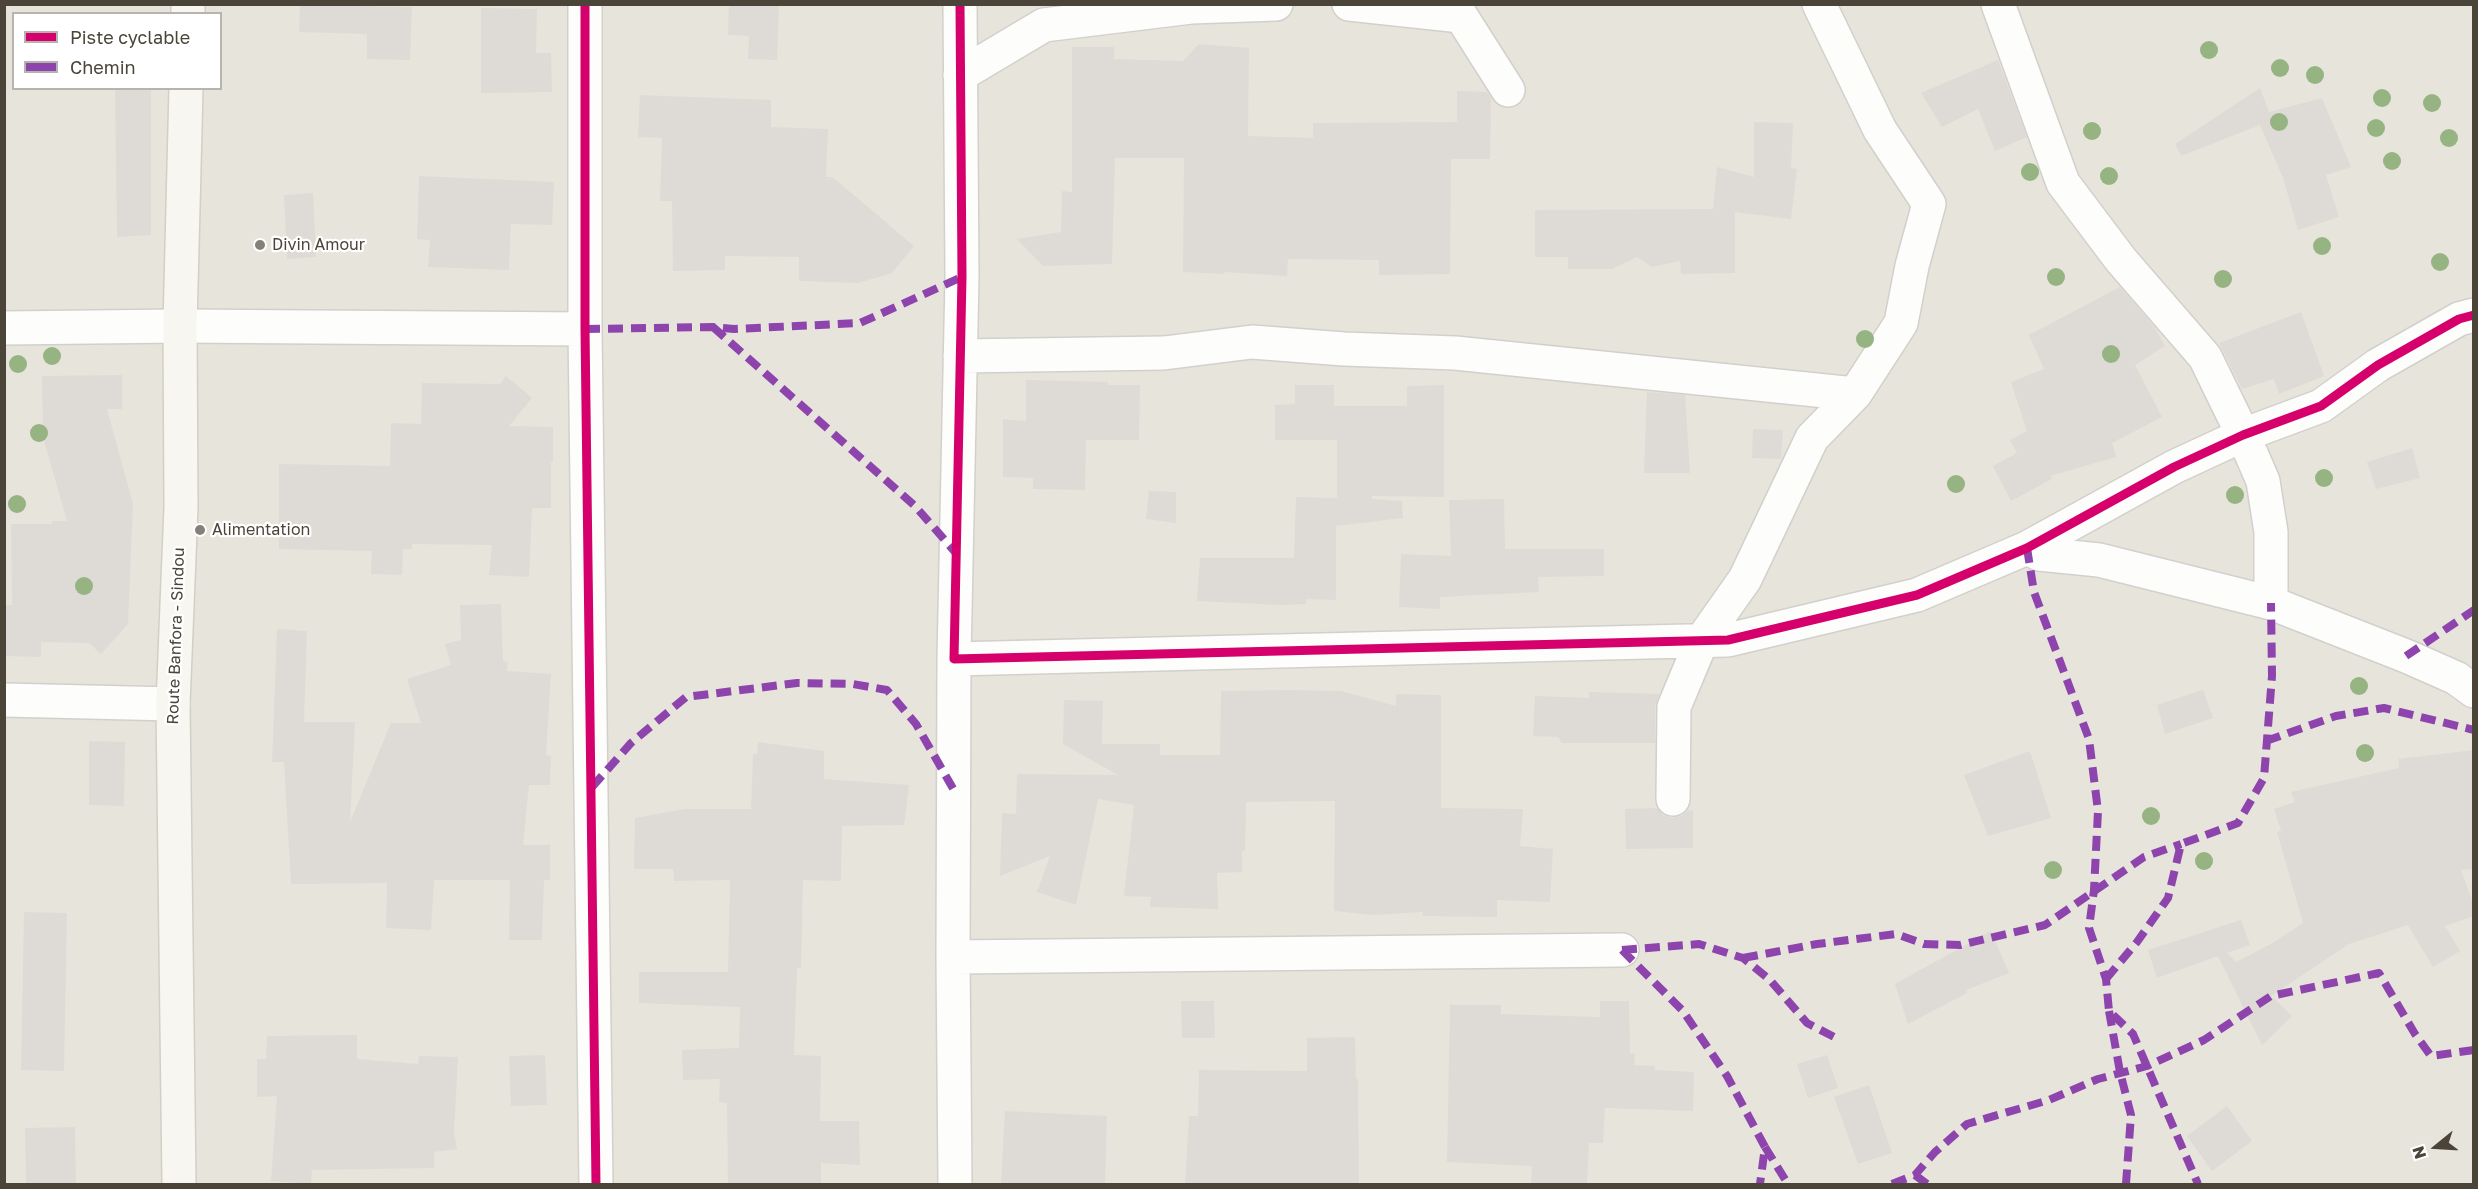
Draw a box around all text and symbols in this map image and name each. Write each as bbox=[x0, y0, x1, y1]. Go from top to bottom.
legend bbox=[12, 12, 222, 90]
text: Piste cyclable bbox=[70, 26, 190, 48]
text: Chemin bbox=[70, 56, 136, 78]
place label: Divin Amour bbox=[272, 235, 365, 255]
marker: Divin Amour bbox=[253, 238, 267, 252]
place label: Alimentation bbox=[212, 520, 310, 540]
marker: Alimentation bbox=[193, 523, 207, 537]
street label: Route Banfora - Sindou bbox=[163, 547, 189, 725]
north arrow bbox=[2406, 1117, 2466, 1177]
text: N bbox=[2407, 1144, 2430, 1161]

